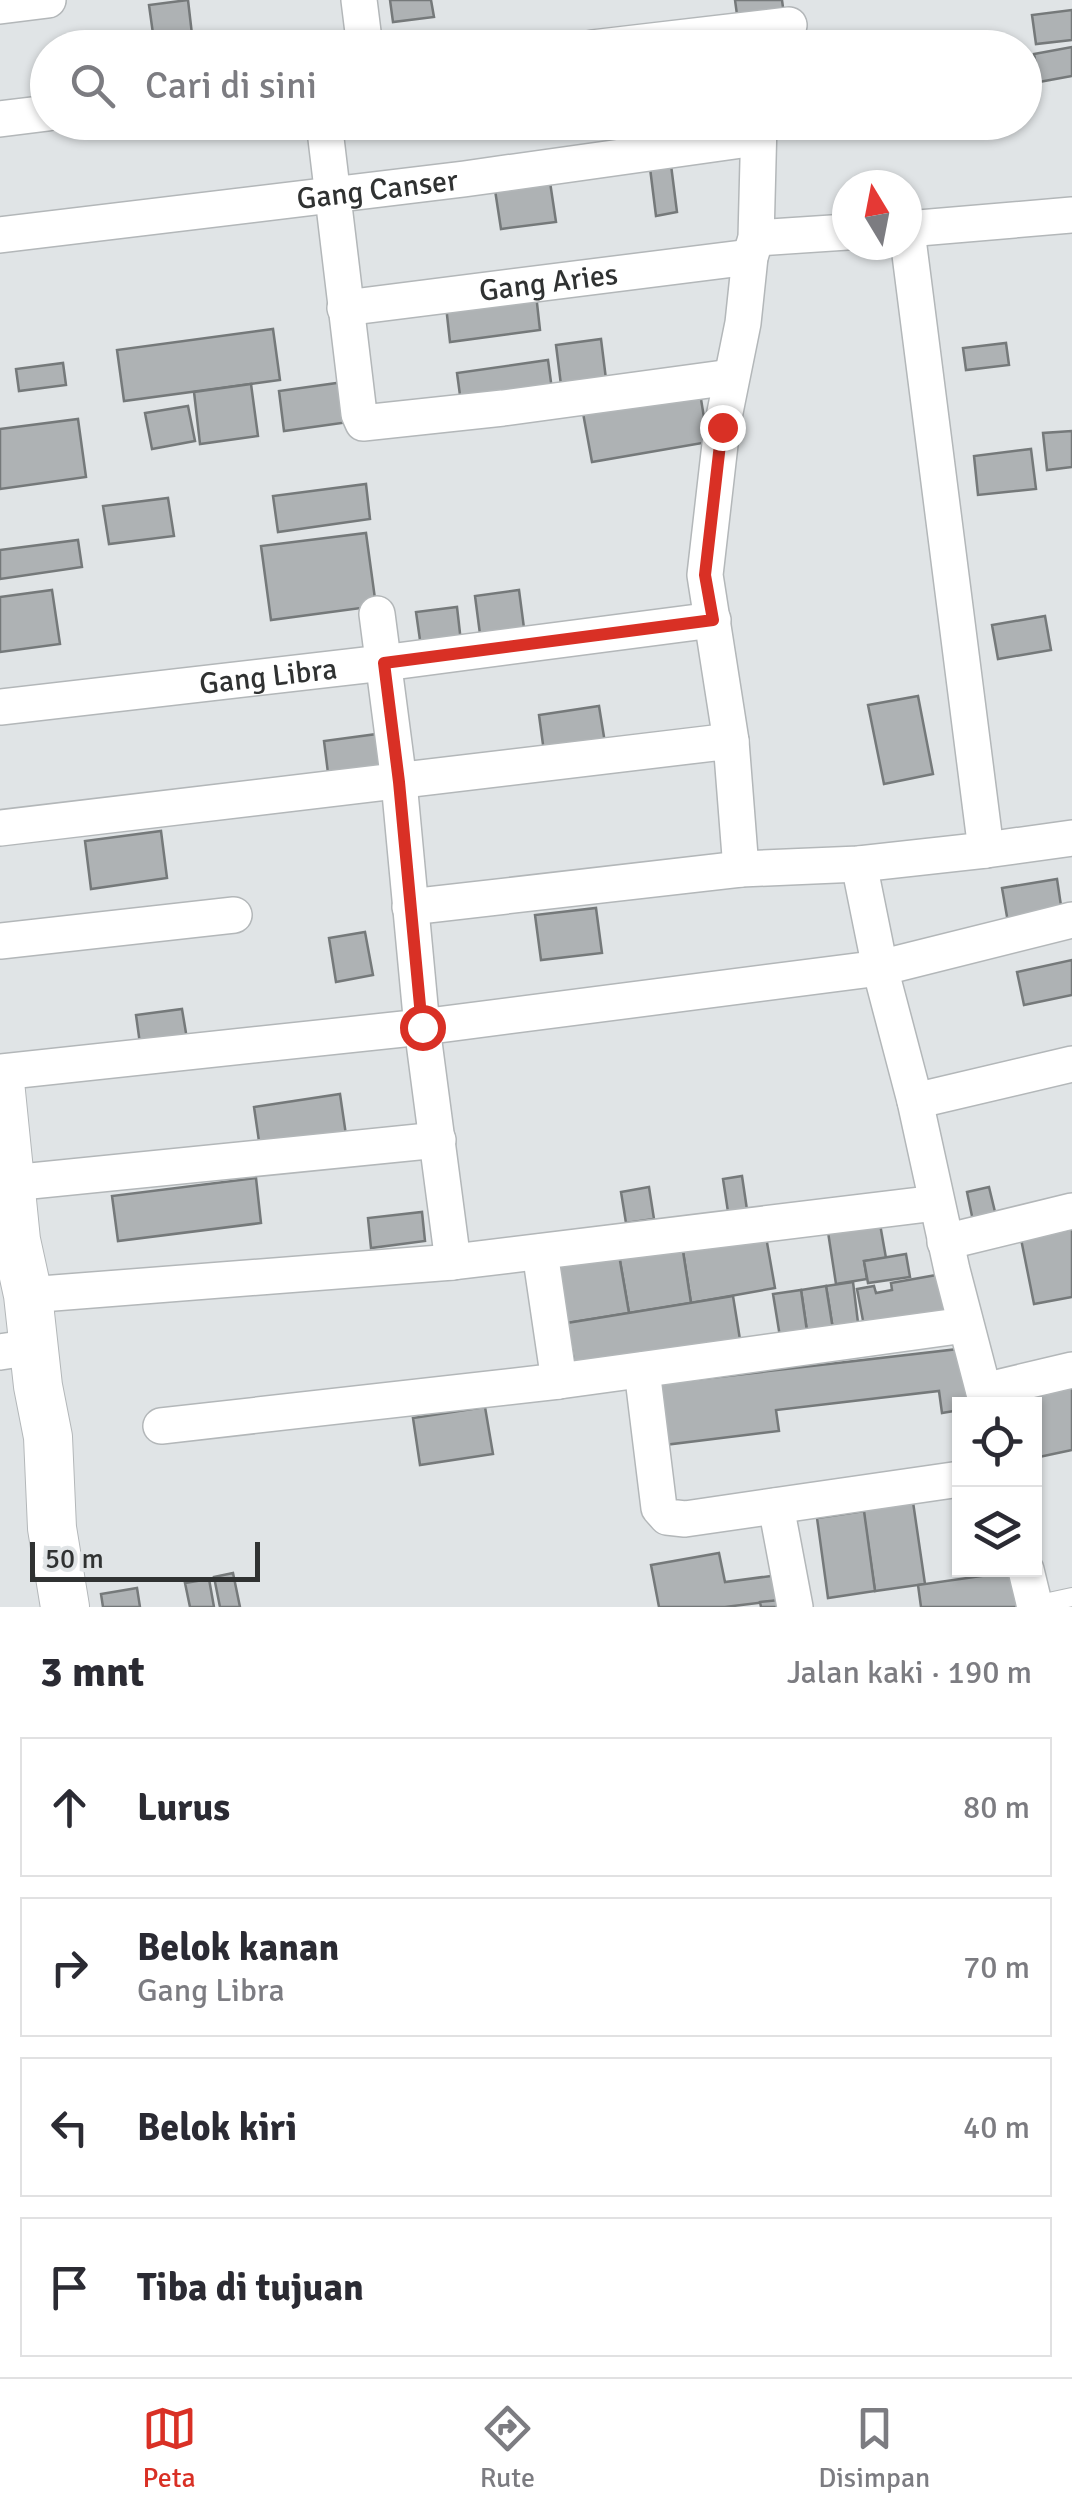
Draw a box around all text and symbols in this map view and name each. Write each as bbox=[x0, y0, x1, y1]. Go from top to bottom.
search box bbox=[30, 30, 1042, 140]
icon: search bbox=[65, 58, 120, 113]
text: Cari di sini bbox=[145, 62, 317, 109]
street label: Gang Canser bbox=[295, 162, 460, 218]
north arrow bbox=[832, 170, 922, 260]
street label: Gang Aries bbox=[477, 256, 620, 310]
route end bbox=[700, 405, 746, 451]
street label: Gang Libra bbox=[197, 650, 339, 703]
route start bbox=[400, 1005, 446, 1051]
map controls bbox=[952, 1397, 1042, 1577]
button: locate bbox=[952, 1397, 1042, 1487]
button: layers bbox=[952, 1487, 1042, 1577]
scale bar bbox=[30, 1537, 260, 1582]
text: 50 m bbox=[45, 1542, 104, 1576]
text: 3 mnt bbox=[40, 1647, 145, 1698]
text: Jalan kaki · 190 m bbox=[787, 1653, 1032, 1692]
icon: ahead bbox=[42, 1780, 97, 1835]
text: Lurus bbox=[137, 1784, 230, 1831]
text: 80 m bbox=[963, 1788, 1030, 1827]
text: Belok kanan bbox=[137, 1924, 339, 1971]
icon: right bbox=[42, 1940, 97, 1995]
text: 70 m bbox=[963, 1948, 1030, 1987]
text: Gang Libra bbox=[137, 1971, 285, 2010]
icon: left bbox=[42, 2100, 97, 2155]
text: Belok kiri bbox=[137, 2104, 297, 2151]
text: 40 m bbox=[963, 2108, 1030, 2147]
icon: arrive bbox=[42, 2260, 97, 2315]
text: Tiba di tujuan bbox=[137, 2264, 364, 2311]
tab: Peta bbox=[142, 2401, 197, 2495]
tab: Rute bbox=[480, 2401, 535, 2495]
tab: Disimpan bbox=[818, 2401, 930, 2495]

